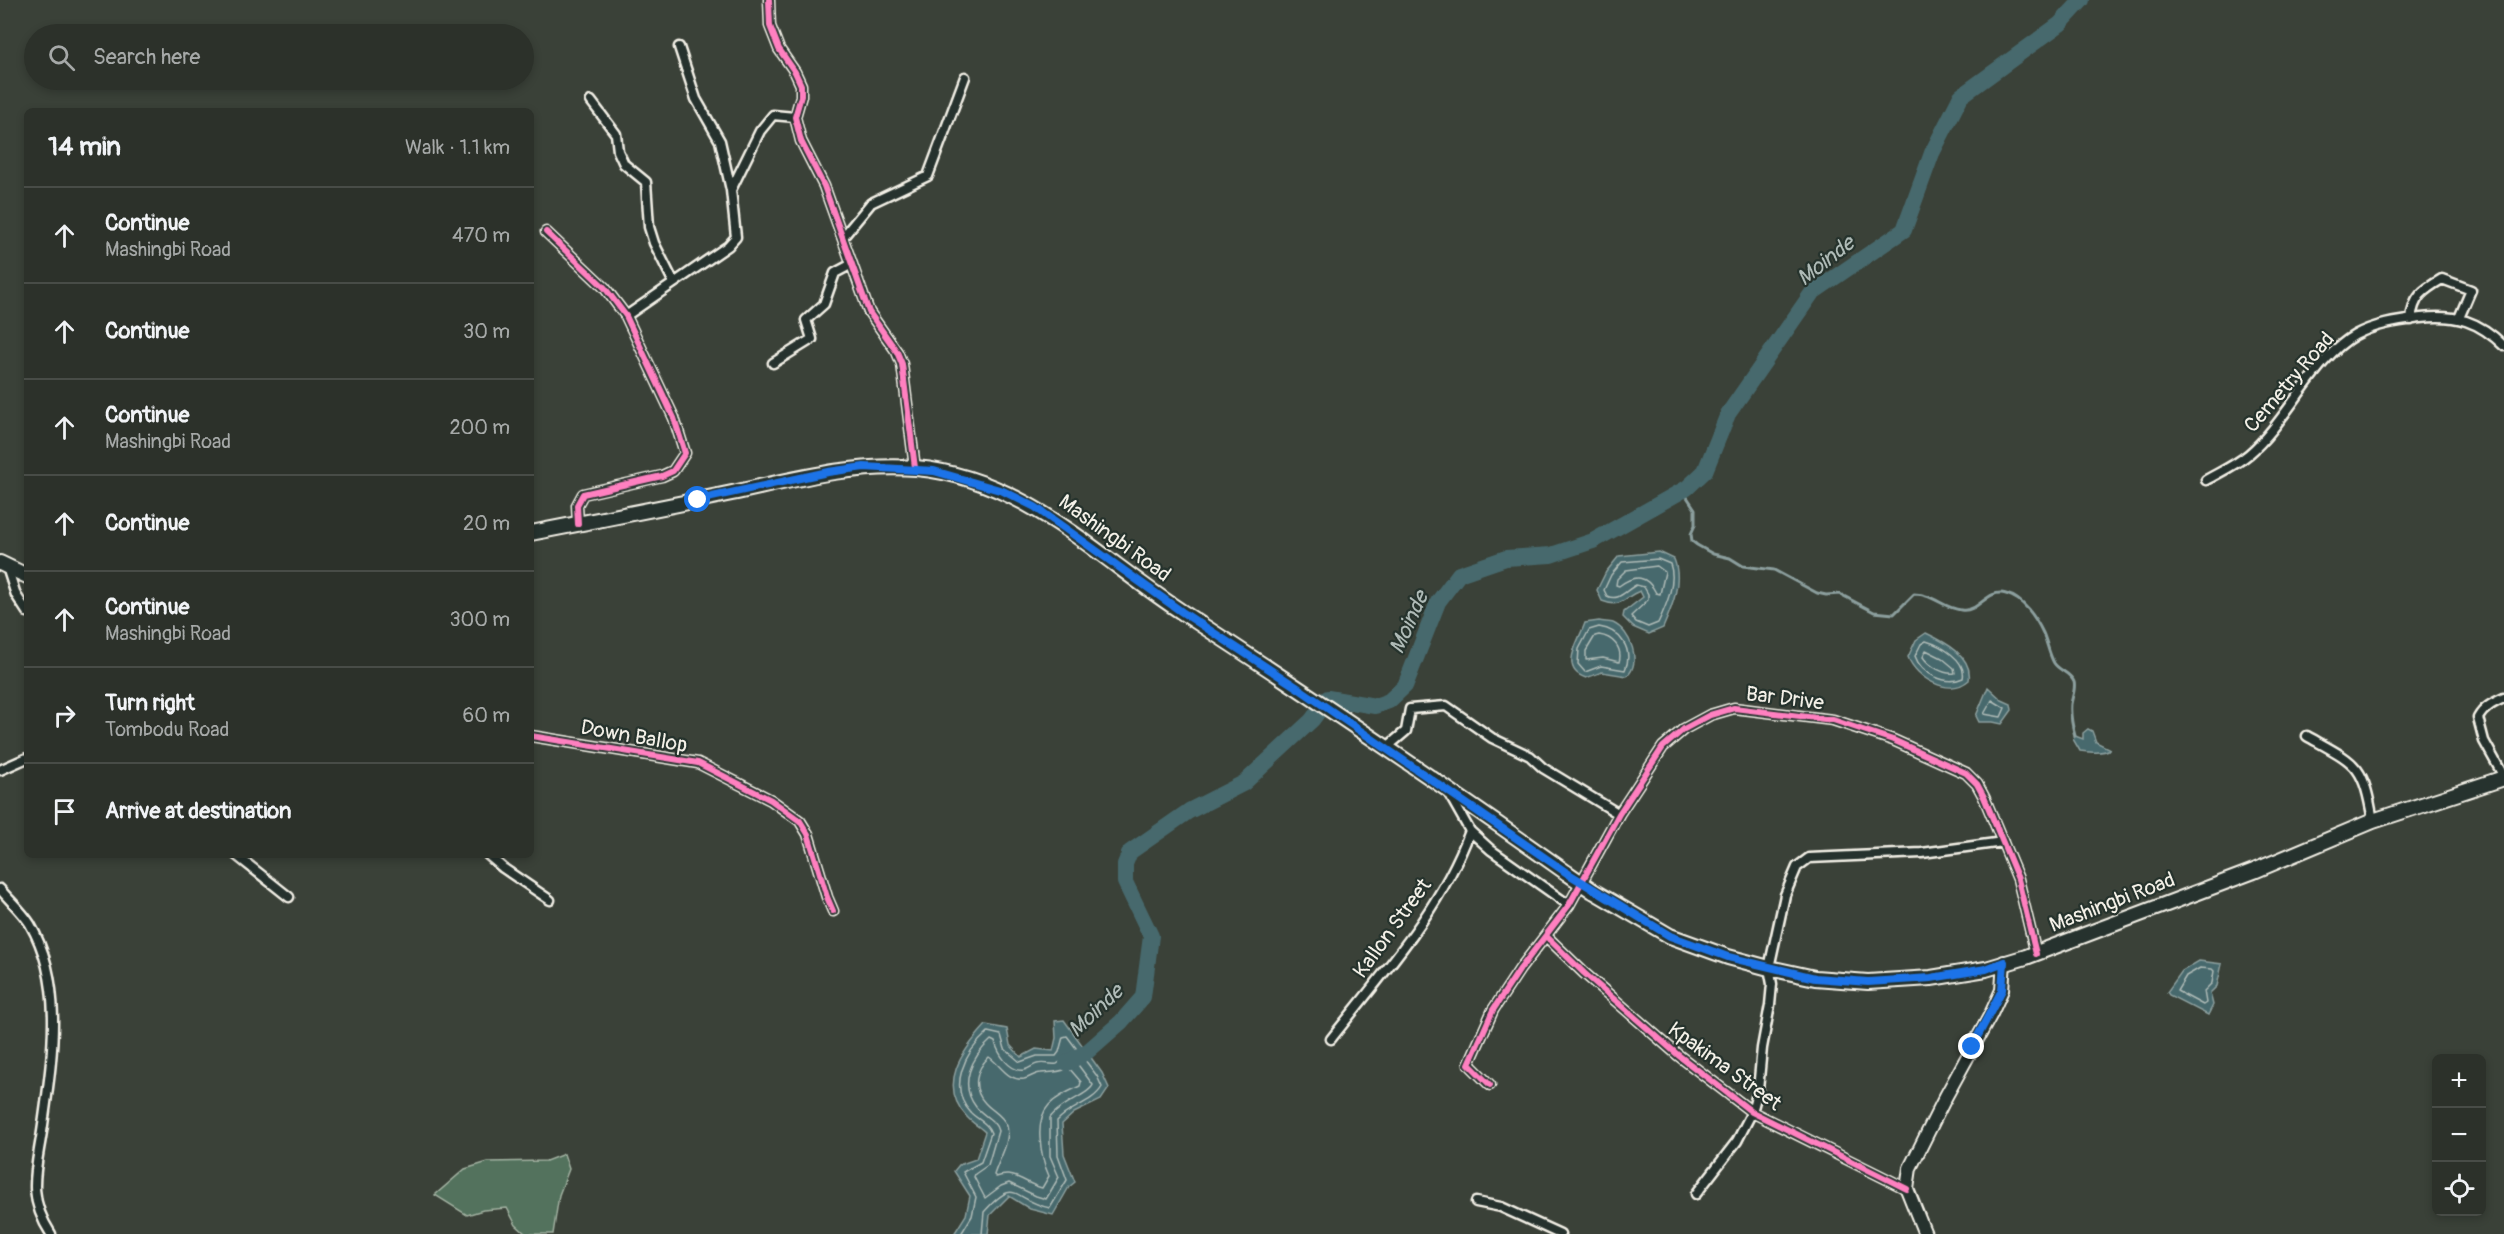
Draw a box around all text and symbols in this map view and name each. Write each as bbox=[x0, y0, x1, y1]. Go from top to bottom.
search box bbox=[24, 24, 534, 90]
icon: search bbox=[45, 41, 78, 74]
text: Search here bbox=[93, 43, 200, 71]
text: 14 min bbox=[48, 131, 121, 163]
text: Walk · 1.1 km bbox=[405, 135, 510, 160]
text: Continue bbox=[105, 209, 189, 237]
icon: ahead bbox=[48, 219, 81, 252]
text: 470 m bbox=[452, 223, 510, 248]
water label: Moinde bbox=[1791, 228, 1862, 292]
text: Mashingbi Road bbox=[105, 237, 231, 262]
icon: ahead bbox=[48, 315, 81, 348]
text: Continue bbox=[105, 317, 189, 345]
text: 30 m bbox=[463, 319, 510, 344]
street label: Cemetry Road bbox=[2238, 326, 2341, 438]
text: Continue bbox=[105, 401, 189, 429]
icon: ahead bbox=[48, 411, 81, 444]
text: 200 m bbox=[449, 415, 510, 440]
text: Mashingbi Road bbox=[105, 429, 231, 454]
route start bbox=[684, 486, 710, 512]
street label: Mashingbi Road bbox=[1053, 489, 1176, 588]
icon: ahead bbox=[48, 507, 81, 540]
text: Continue bbox=[105, 509, 189, 537]
text: 20 m bbox=[463, 511, 510, 536]
water label: Moinde bbox=[1383, 585, 1436, 658]
text: Continue bbox=[105, 593, 189, 621]
icon: ahead bbox=[48, 603, 81, 636]
text: 300 m bbox=[449, 607, 510, 632]
text: Mashingbi Road bbox=[105, 621, 231, 646]
street label: Bar Drive bbox=[1744, 680, 1826, 717]
text: Turn right bbox=[105, 689, 195, 717]
icon: right bbox=[48, 699, 81, 732]
text: 60 m bbox=[463, 703, 510, 728]
street label: Down Ballop bbox=[578, 714, 689, 759]
text: Tombodu Road bbox=[105, 717, 229, 742]
icon: arrive bbox=[48, 795, 81, 828]
text: Arrive at destination bbox=[105, 797, 291, 825]
street label: Mashingbi Road bbox=[2046, 866, 2179, 939]
street label: Kallon Street bbox=[1347, 873, 1438, 984]
water label: Moinde bbox=[1062, 977, 1131, 1043]
street label: Kpakima Street bbox=[1662, 1016, 1787, 1117]
route end bbox=[1958, 1033, 1984, 1059]
map controls bbox=[2432, 1054, 2486, 1216]
button: + bbox=[2432, 1054, 2486, 1108]
button: − bbox=[2432, 1108, 2486, 1162]
button: locate bbox=[2432, 1162, 2486, 1216]

